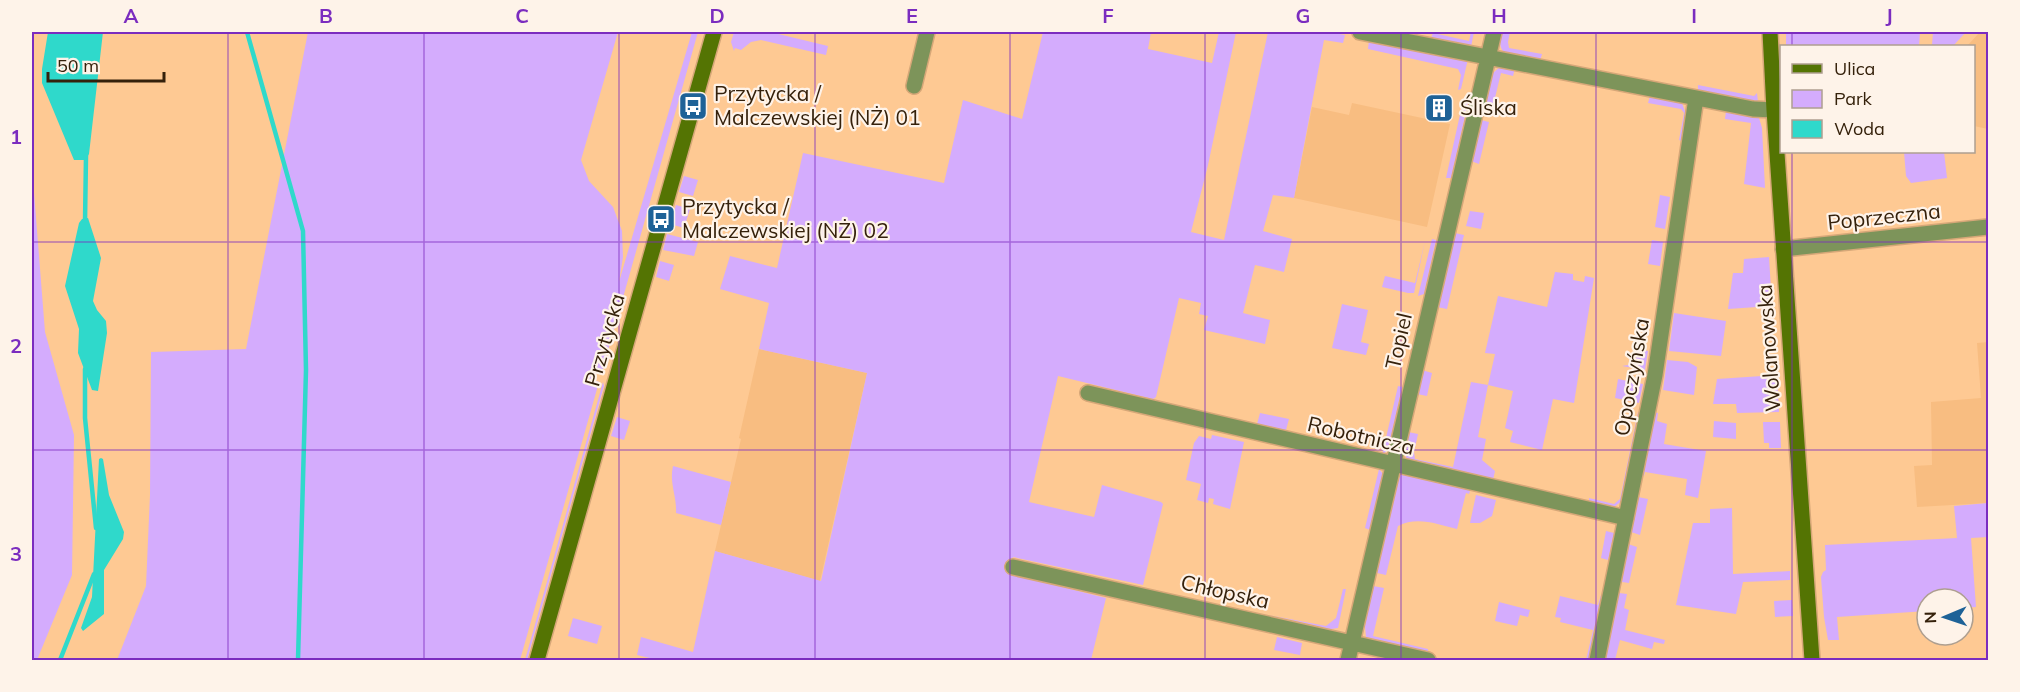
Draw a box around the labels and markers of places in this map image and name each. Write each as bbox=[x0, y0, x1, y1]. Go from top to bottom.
place label: Przytycka / Malczewskiej (NŻ) 01 bbox=[714, 80, 921, 130]
bus stop icon: Przytycka / Malczewskiej (NŻ) 01 bbox=[677, 90, 709, 122]
building icon: Śliska bbox=[1423, 92, 1455, 124]
place label: Śliska bbox=[1460, 94, 1517, 120]
place label: Przytycka / Malczewskiej (NŻ) 02 bbox=[682, 193, 889, 243]
bus stop icon: Przytycka / Malczewskiej (NŻ) 02 bbox=[645, 203, 677, 235]

